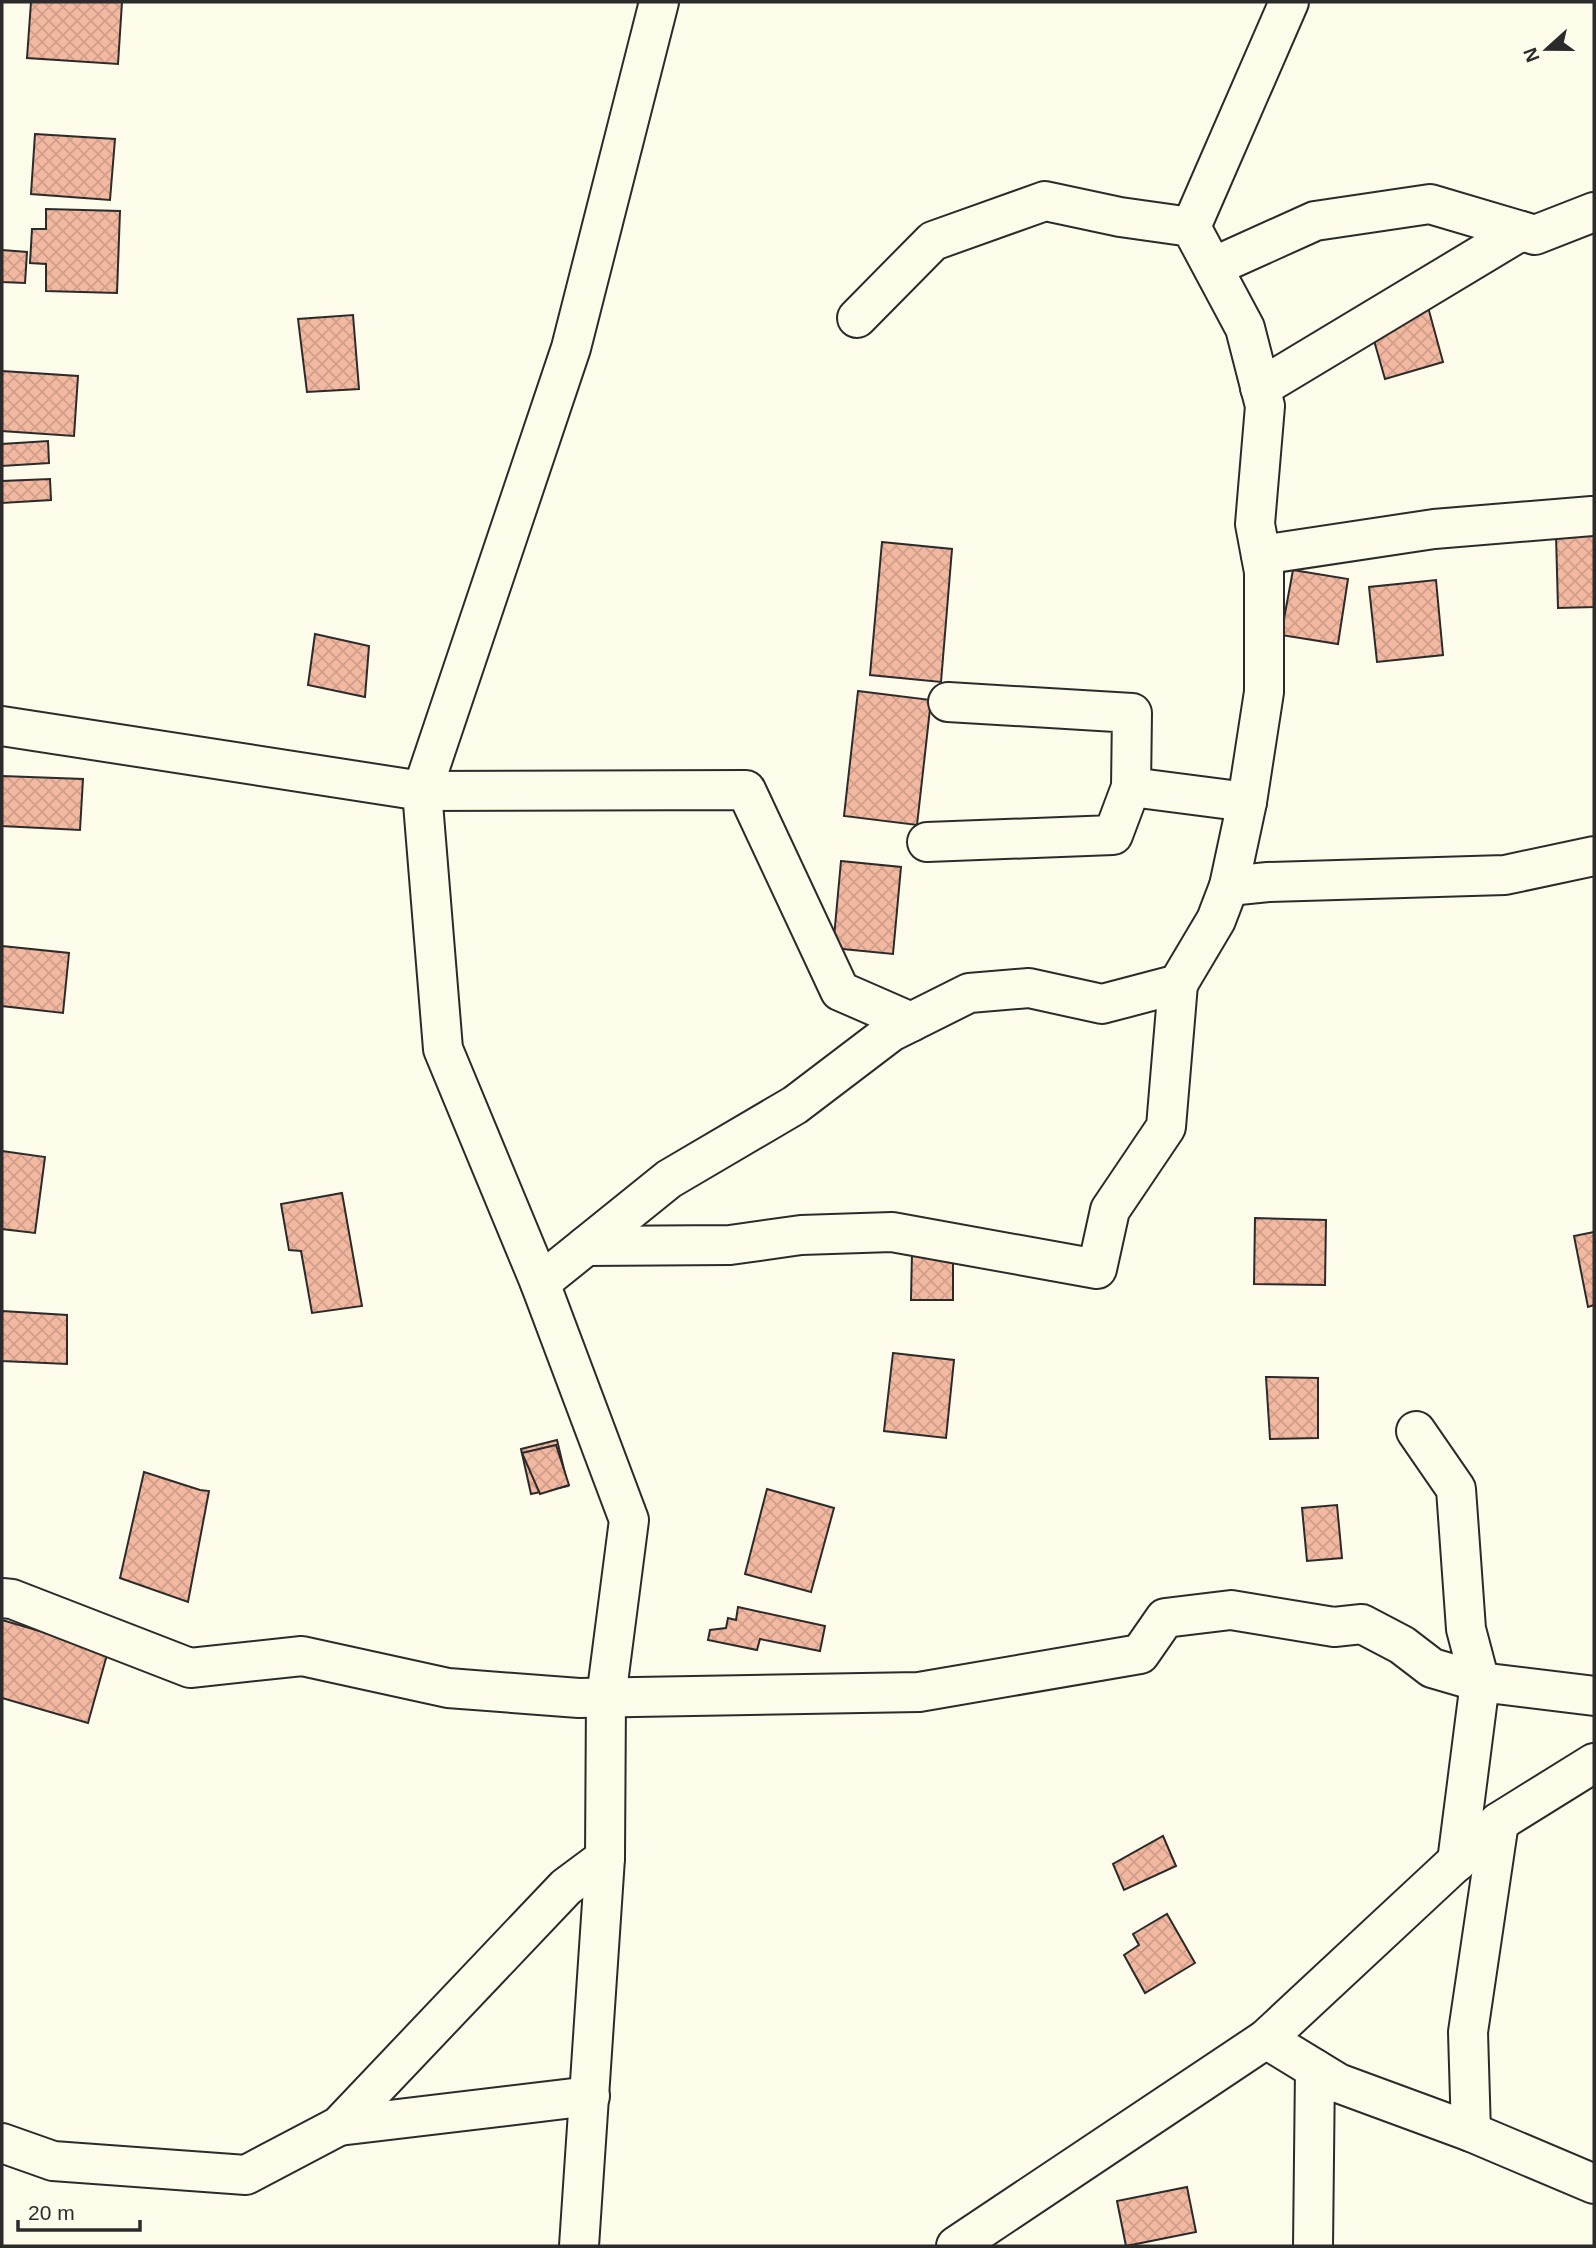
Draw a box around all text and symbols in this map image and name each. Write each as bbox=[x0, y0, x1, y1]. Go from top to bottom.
north arrow bbox=[1512, 14, 1582, 84]
text: N bbox=[1519, 45, 1544, 65]
scale bar bbox=[18, 2188, 140, 2232]
text: 20 m bbox=[28, 2201, 75, 2224]

